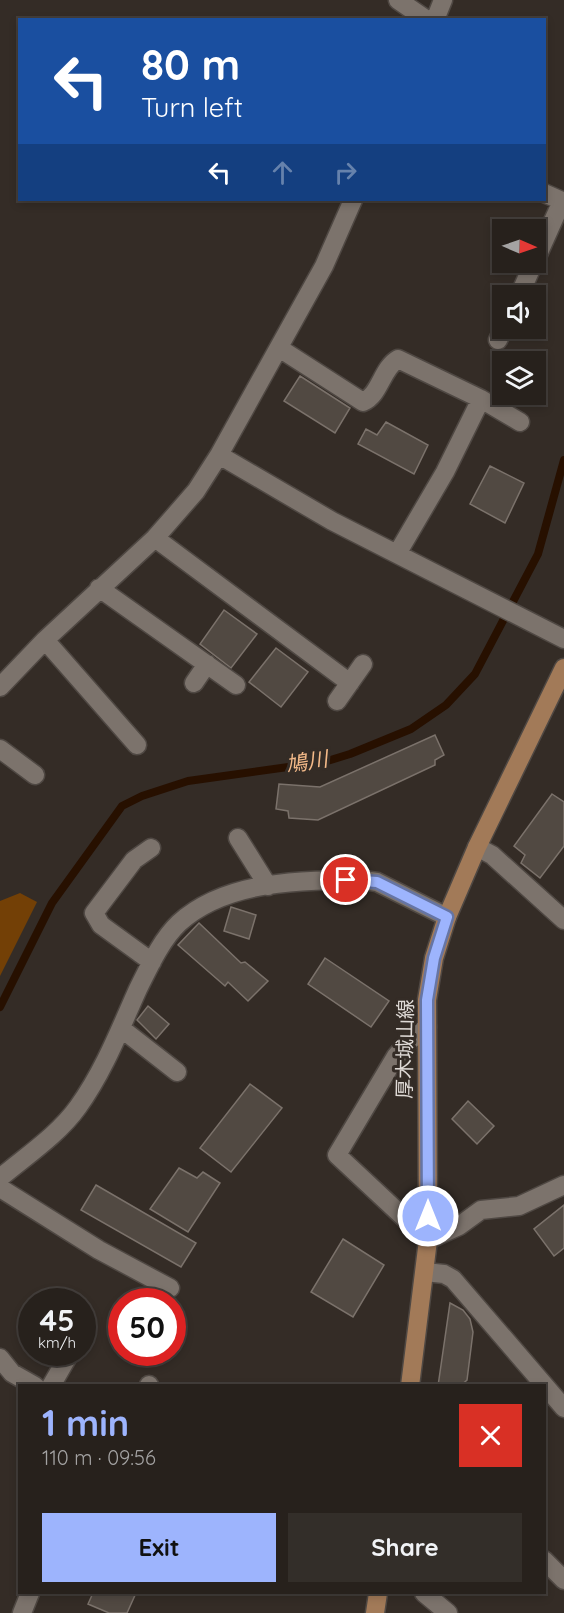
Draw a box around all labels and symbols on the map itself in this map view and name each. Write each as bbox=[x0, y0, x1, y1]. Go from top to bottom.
north arrow bbox=[492, 219, 546, 273]
water label: 鳩川 bbox=[284, 745, 332, 777]
pin bbox=[320, 854, 371, 905]
street label: 厚木城山線 bbox=[391, 999, 418, 1099]
position arrow bbox=[396, 1184, 460, 1248]
speed limit sign: 50 bbox=[108, 1288, 186, 1366]

